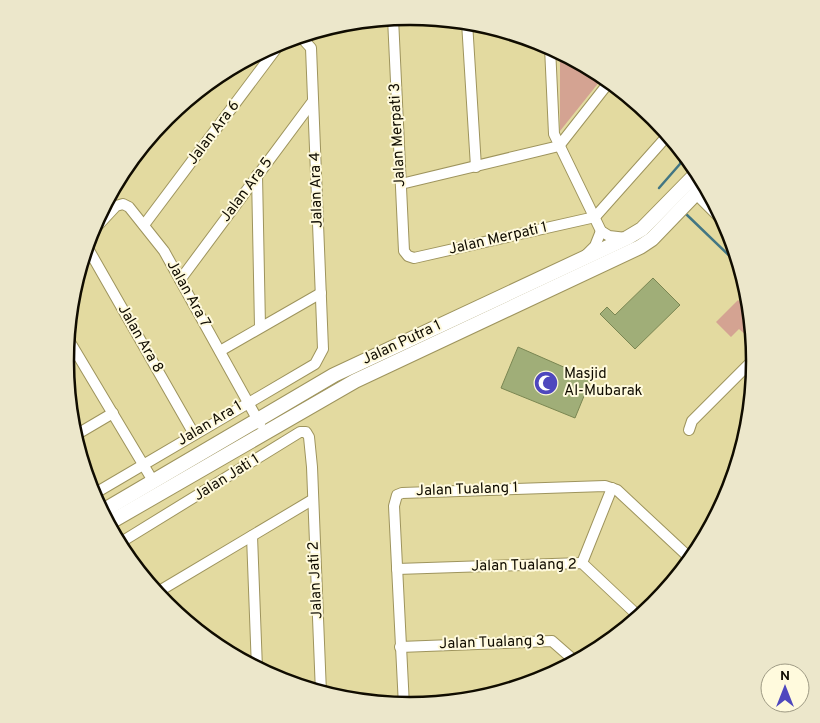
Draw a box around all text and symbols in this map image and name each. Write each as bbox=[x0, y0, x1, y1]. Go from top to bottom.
street label: Jalan Merpati 3 bbox=[386, 82, 410, 188]
street label: Jalan Ara 6 bbox=[184, 97, 244, 169]
street label: Jalan Ara 4 bbox=[306, 152, 328, 228]
street label: Jalan Ara 5 bbox=[217, 154, 277, 226]
street label: Jalan Merpati 1 bbox=[447, 218, 549, 260]
street label: Jalan Ara 7 bbox=[162, 257, 214, 331]
street label: Jalan Ara 8 bbox=[113, 301, 167, 377]
street label: Jalan Putra 1 bbox=[359, 316, 445, 370]
place label: Masjid Al-Mubarak bbox=[564, 365, 643, 401]
mosque icon: Masjid Al-Mubarak bbox=[533, 370, 559, 396]
street label: Jalan Ara 1 bbox=[174, 397, 246, 451]
street label: Jalan Jati 1 bbox=[190, 450, 264, 506]
street label: Jalan Tualang 1 bbox=[416, 479, 518, 501]
street label: Jalan Jati 2 bbox=[304, 541, 328, 619]
street label: Jalan Tualang 2 bbox=[471, 556, 577, 576]
street label: Jalan Tualang 3 bbox=[439, 632, 545, 654]
north arrow bbox=[760, 663, 810, 713]
text: N bbox=[780, 668, 790, 685]

